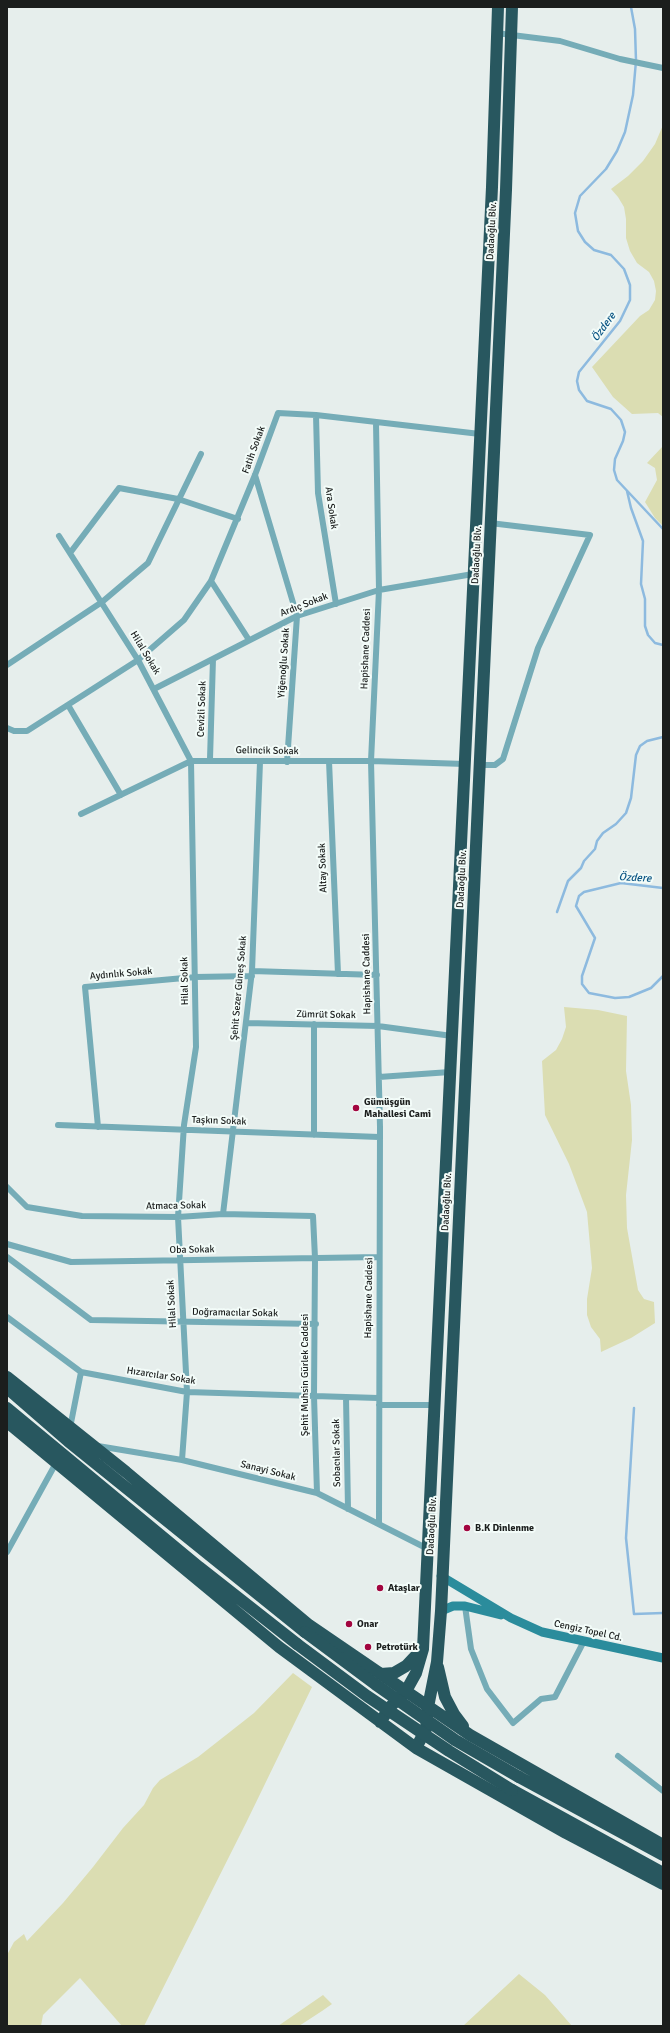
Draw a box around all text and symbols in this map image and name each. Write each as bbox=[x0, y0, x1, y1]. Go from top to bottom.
street label: Dadaoğlu Blv. bbox=[484, 202, 500, 260]
water label: Özdere bbox=[589, 310, 619, 344]
street label: Fatih Sokak bbox=[240, 425, 268, 475]
street label: Ara Sokak bbox=[322, 486, 340, 530]
street label: Dadaoğlu Blv. bbox=[469, 526, 485, 584]
street label: Ardıç Sokak bbox=[278, 590, 330, 620]
street label: Hapishane Caddesi bbox=[359, 608, 373, 690]
street label: Yiğenoğlu Sokak bbox=[276, 628, 292, 698]
street label: Hilal Sokak bbox=[127, 629, 163, 677]
street label: Cevizli Sokak bbox=[195, 681, 209, 737]
street label: Gelincik Sokak bbox=[235, 744, 299, 758]
street label: Altay Sokak bbox=[316, 843, 330, 893]
street label: Dadaoğlu Blv. bbox=[454, 850, 470, 908]
water label: Özdere bbox=[618, 871, 652, 885]
street label: Hapishane Caddesi bbox=[360, 933, 374, 1015]
street label: Şehit Sezer Güneş Sokak bbox=[228, 935, 250, 1041]
street label: Hilal Sokak bbox=[179, 957, 191, 1005]
street label: Aydınlık Sokak bbox=[89, 965, 153, 983]
street label: Zümrüt Sokak bbox=[296, 1008, 356, 1022]
place label: Gümüşgün Mahallesi Cami bbox=[364, 1096, 431, 1120]
marker: Gümüşgün Mahallesi Cami bbox=[351, 1103, 361, 1113]
street label: Taşkın Sokak bbox=[191, 1114, 247, 1128]
street label: Dadaoğlu Blv. bbox=[439, 1173, 455, 1231]
street label: Atmaca Sokak bbox=[146, 1199, 206, 1213]
street label: Oba Sokak bbox=[169, 1244, 215, 1256]
street label: Hapishane Caddesi bbox=[362, 1257, 376, 1339]
street label: Hilal Sokak bbox=[165, 1279, 179, 1329]
street label: Doğramacılar Sokak bbox=[192, 1306, 278, 1320]
street label: Şehit Muhsin Gürlek Caddesi bbox=[299, 1314, 311, 1436]
street label: Hızarcılar Sokak bbox=[126, 1365, 196, 1387]
street label: Sobacılar Sokak bbox=[330, 1419, 344, 1487]
street label: Sanayi Sokak bbox=[239, 1458, 297, 1484]
street label: Dadaoğlu Blv. bbox=[424, 1497, 440, 1555]
place label: B.K Dinlenme bbox=[475, 1522, 534, 1534]
marker: B.K Dinlenme bbox=[462, 1523, 472, 1533]
place label: Ataşlar bbox=[388, 1582, 420, 1594]
marker: Ataşlar bbox=[375, 1583, 385, 1593]
place label: Onar bbox=[357, 1618, 378, 1630]
street label: Cengiz Topel Cd. bbox=[553, 1618, 623, 1644]
marker: Onar bbox=[344, 1619, 354, 1629]
place label: Petrotürk bbox=[376, 1641, 418, 1653]
marker: Petrotürk bbox=[363, 1642, 373, 1652]

